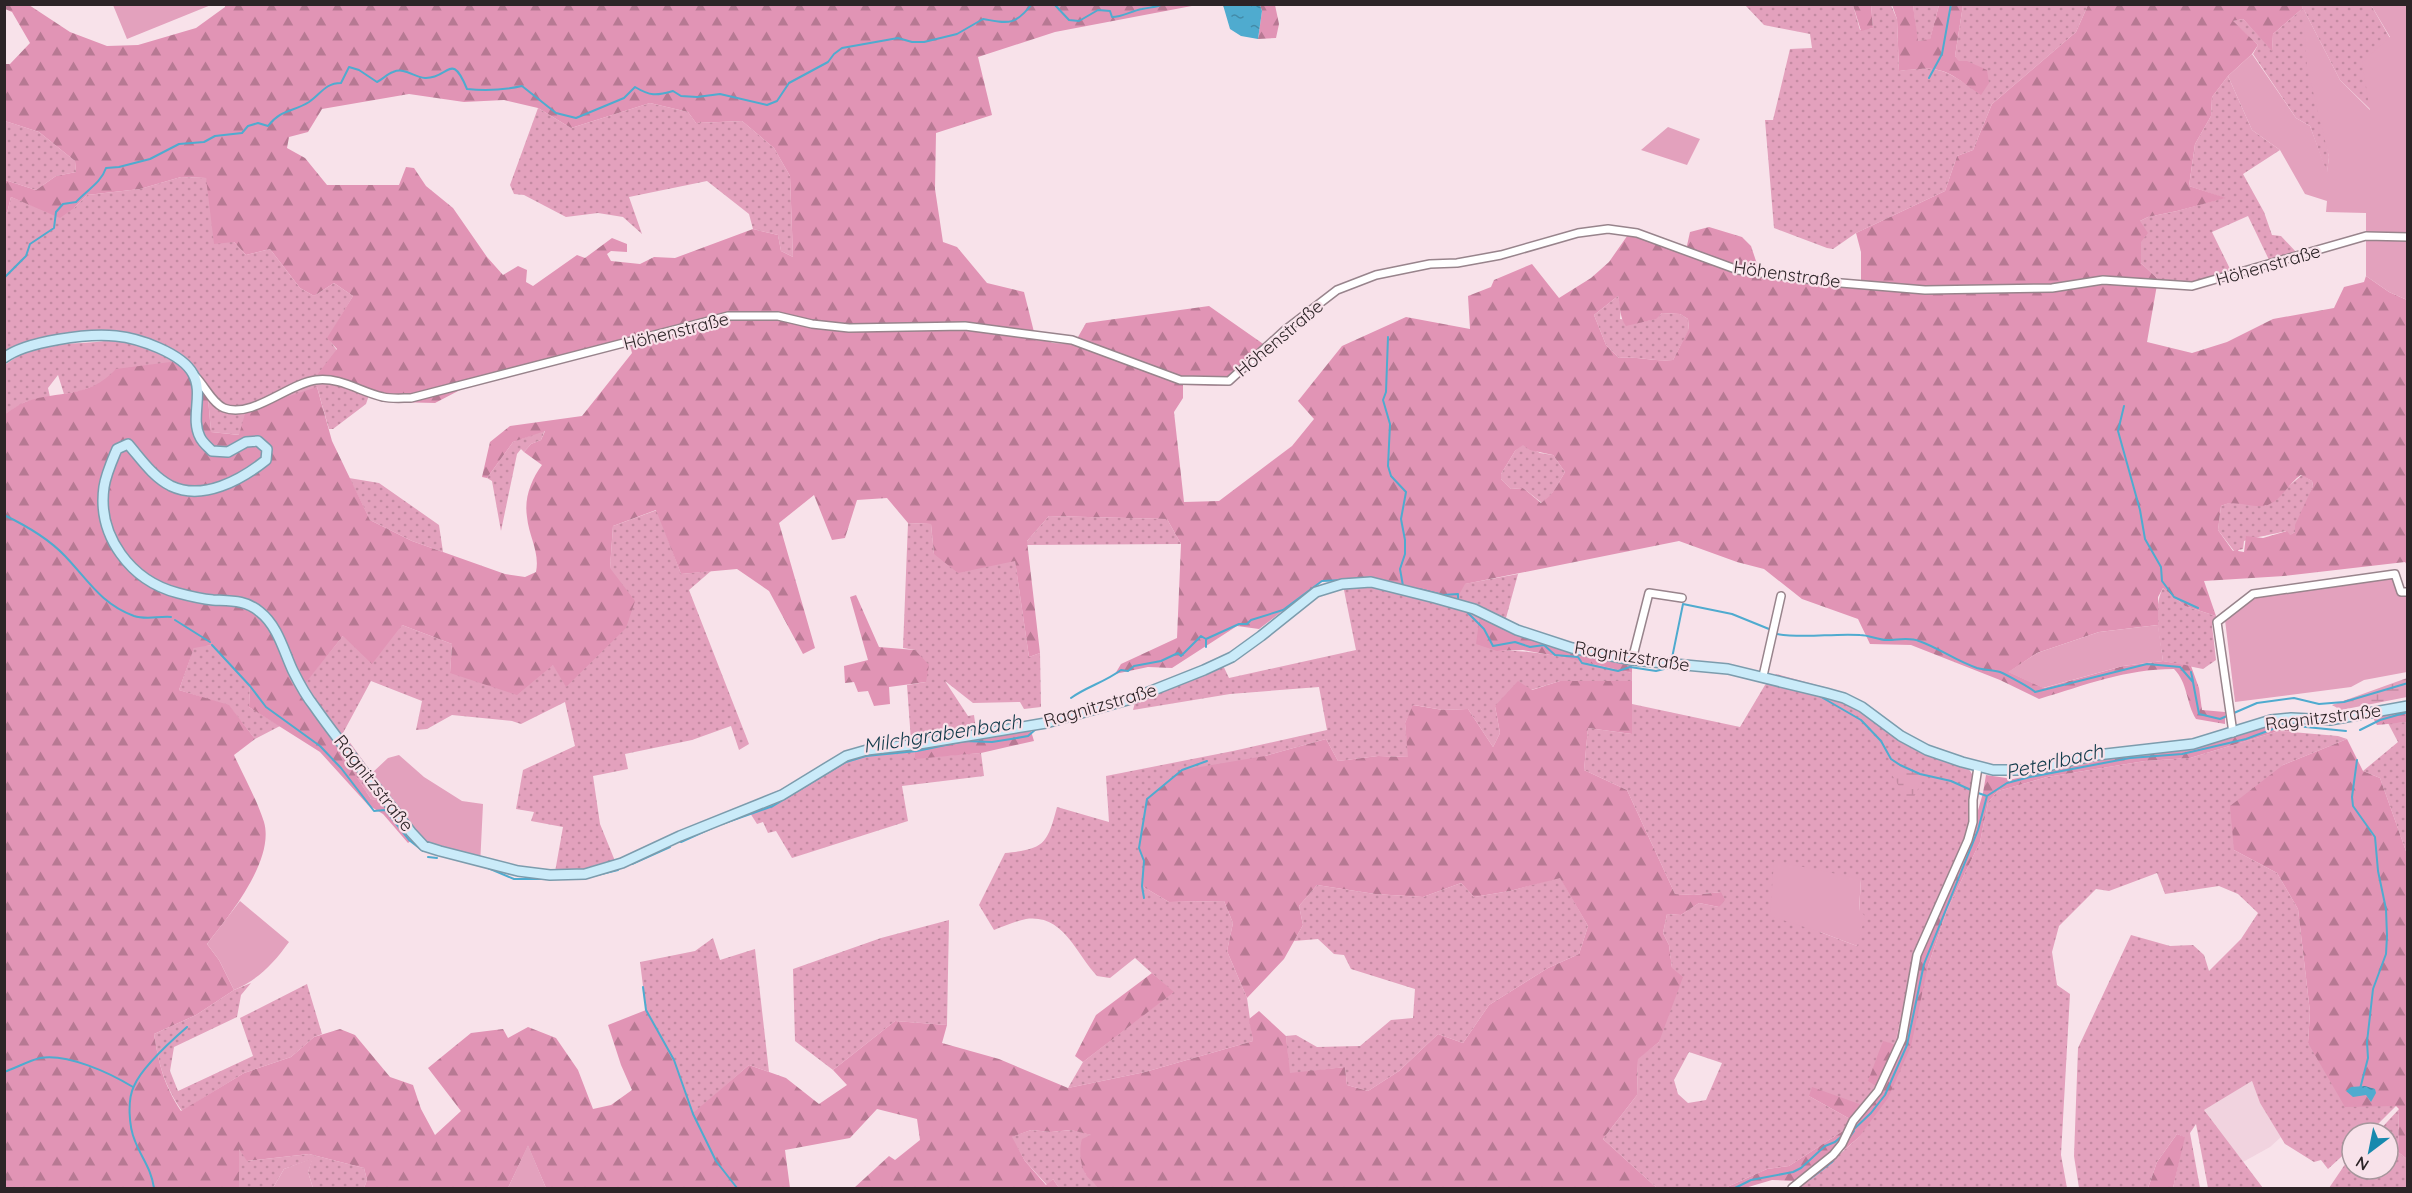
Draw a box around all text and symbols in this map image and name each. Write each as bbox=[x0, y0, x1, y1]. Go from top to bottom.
street label: Höhenstraße bbox=[2213, 239, 2323, 291]
street label: Höhenstraße bbox=[1732, 255, 1842, 293]
street label: Höhenstraße bbox=[1230, 295, 1328, 381]
street label: Höhenstraße bbox=[621, 307, 731, 355]
street label: Ragnitzstraße bbox=[1573, 636, 1691, 676]
street label: Ragnitzstraße bbox=[1041, 678, 1159, 732]
street label: Ragnitzstraße bbox=[2264, 698, 2382, 736]
water label: Milchgrabenbach bbox=[861, 708, 1024, 758]
street label: Ragnitzstraße bbox=[329, 730, 419, 836]
water label: Peterlbach bbox=[2003, 738, 2106, 784]
north arrow bbox=[2340, 1121, 2400, 1181]
text: N bbox=[2352, 1152, 2372, 1175]

